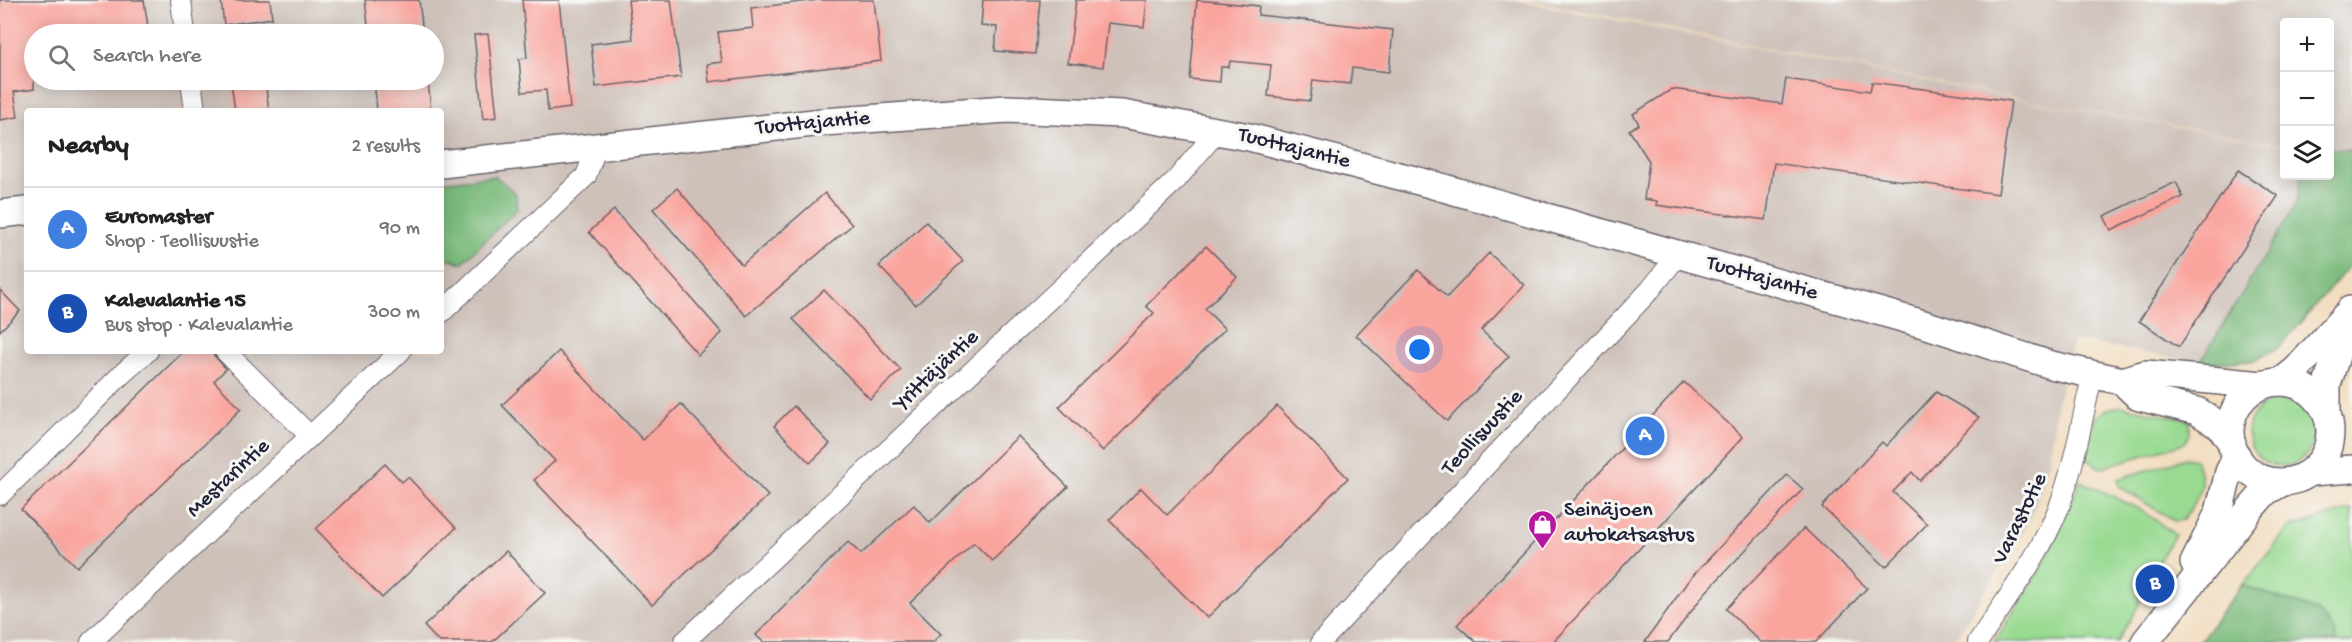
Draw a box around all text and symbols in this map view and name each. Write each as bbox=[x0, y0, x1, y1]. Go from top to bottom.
map controls bbox=[2280, 18, 2334, 180]
button: + bbox=[2280, 18, 2334, 72]
search box bbox=[24, 24, 444, 90]
icon: search bbox=[45, 41, 78, 74]
text: Search here bbox=[93, 44, 201, 70]
button: − bbox=[2280, 72, 2334, 126]
street label: Tuottajantie bbox=[753, 106, 872, 142]
street label: Tuottajantie bbox=[1233, 122, 1353, 176]
button: layers bbox=[2280, 126, 2334, 180]
text: Nearby bbox=[48, 132, 129, 163]
text: 2 results bbox=[351, 136, 420, 159]
text: Euromaster bbox=[105, 205, 212, 231]
text: A bbox=[62, 218, 73, 241]
text: 90 m bbox=[380, 218, 420, 241]
text: Shop · Teollisuustie bbox=[105, 231, 259, 254]
street label: Tuottajantie bbox=[1701, 250, 1821, 307]
text: Kalevalantie 15 bbox=[105, 289, 246, 315]
text: B bbox=[62, 302, 73, 325]
text: 300 m bbox=[368, 302, 420, 325]
text: Bus stop · Kalevalantie bbox=[105, 315, 293, 338]
street label: Yrittäjäntie bbox=[887, 325, 986, 418]
your location bbox=[1405, 335, 1434, 364]
street label: Teollisuustie bbox=[1435, 384, 1530, 483]
pin: A bbox=[1626, 414, 1664, 458]
street label: Mestarintie bbox=[182, 434, 276, 524]
street label: Varastotie bbox=[1987, 469, 2054, 570]
place label: Seinäjoen autokatsastus bbox=[1564, 498, 1695, 549]
shop icon: Seinäjoen autokatsastus bbox=[1527, 508, 1559, 550]
pin: B bbox=[2136, 562, 2174, 606]

